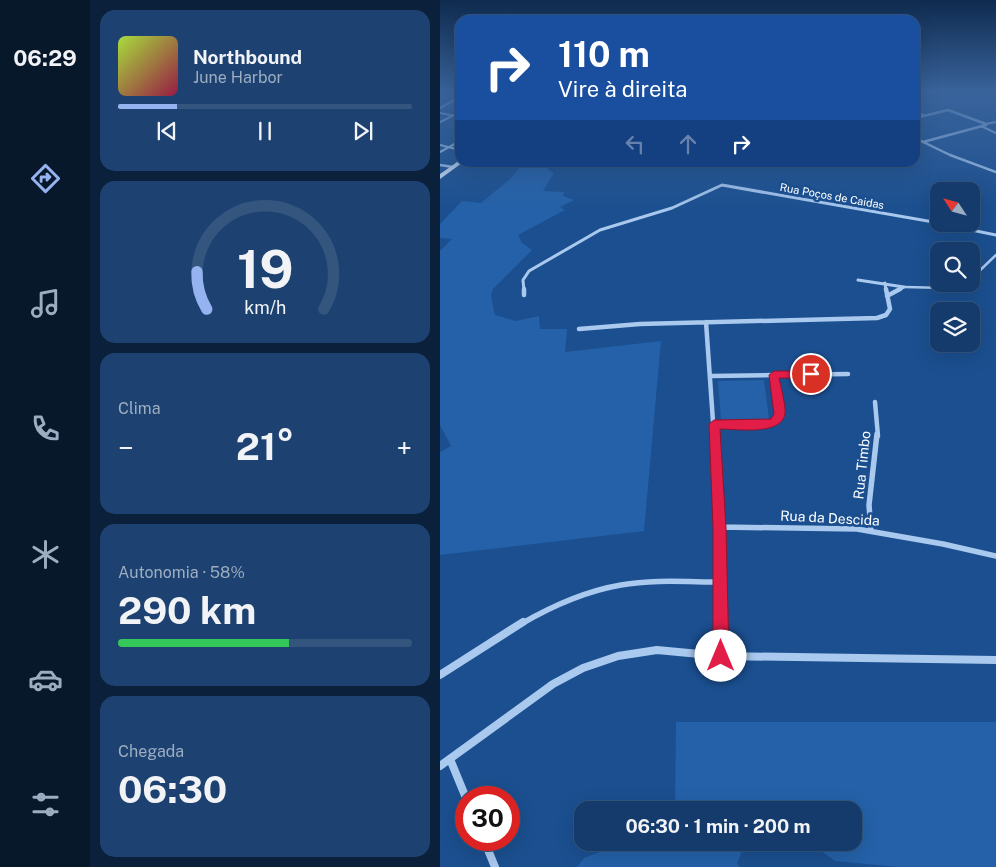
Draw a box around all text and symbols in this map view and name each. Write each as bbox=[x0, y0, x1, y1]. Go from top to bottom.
text: 110 m bbox=[558, 34, 650, 75]
icon: right bbox=[475, 35, 540, 100]
text: 06:29 bbox=[13, 45, 77, 71]
text: Northbound bbox=[193, 46, 302, 68]
text: June Harbor bbox=[193, 68, 283, 87]
text: Vire à direita bbox=[558, 76, 688, 102]
icon: previous bbox=[153, 117, 181, 145]
icon: pause bbox=[251, 117, 279, 145]
icon: next bbox=[349, 117, 377, 145]
icon: left bbox=[621, 130, 649, 158]
icon: ahead bbox=[674, 130, 702, 158]
icon: right bbox=[727, 130, 755, 158]
icon: directions bbox=[28, 161, 63, 196]
street label: Rua Poços de Caidas bbox=[779, 181, 886, 212]
north arrow bbox=[930, 182, 980, 232]
map controls bbox=[930, 182, 980, 352]
text: 19 bbox=[237, 239, 293, 300]
button: search bbox=[930, 242, 980, 292]
icon: music bbox=[28, 286, 63, 321]
text: km/h bbox=[244, 297, 286, 318]
button: layers bbox=[930, 302, 980, 352]
pin bbox=[790, 353, 832, 395]
icon: arrive bbox=[797, 360, 825, 388]
text: Clima bbox=[118, 399, 161, 418]
icon: phone bbox=[28, 411, 63, 446]
text: 21° bbox=[236, 424, 294, 469]
street label: Rua Timbo bbox=[850, 430, 874, 500]
text: − bbox=[118, 431, 134, 464]
text: + bbox=[396, 431, 412, 464]
street label: Rua da Descida bbox=[780, 507, 880, 529]
icon: climate bbox=[28, 537, 63, 572]
text: Autonomia · 58% bbox=[118, 563, 245, 582]
text: 290 km bbox=[118, 588, 256, 633]
position arrow bbox=[694, 629, 746, 681]
icon: car bbox=[28, 662, 63, 697]
text: Chegada bbox=[118, 742, 184, 761]
text: 06:30 bbox=[118, 767, 227, 812]
speed limit sign: 30 bbox=[455, 786, 520, 851]
icon: filters bbox=[28, 787, 63, 822]
text: 06:30 · 1 min · 200 m bbox=[625, 815, 811, 837]

